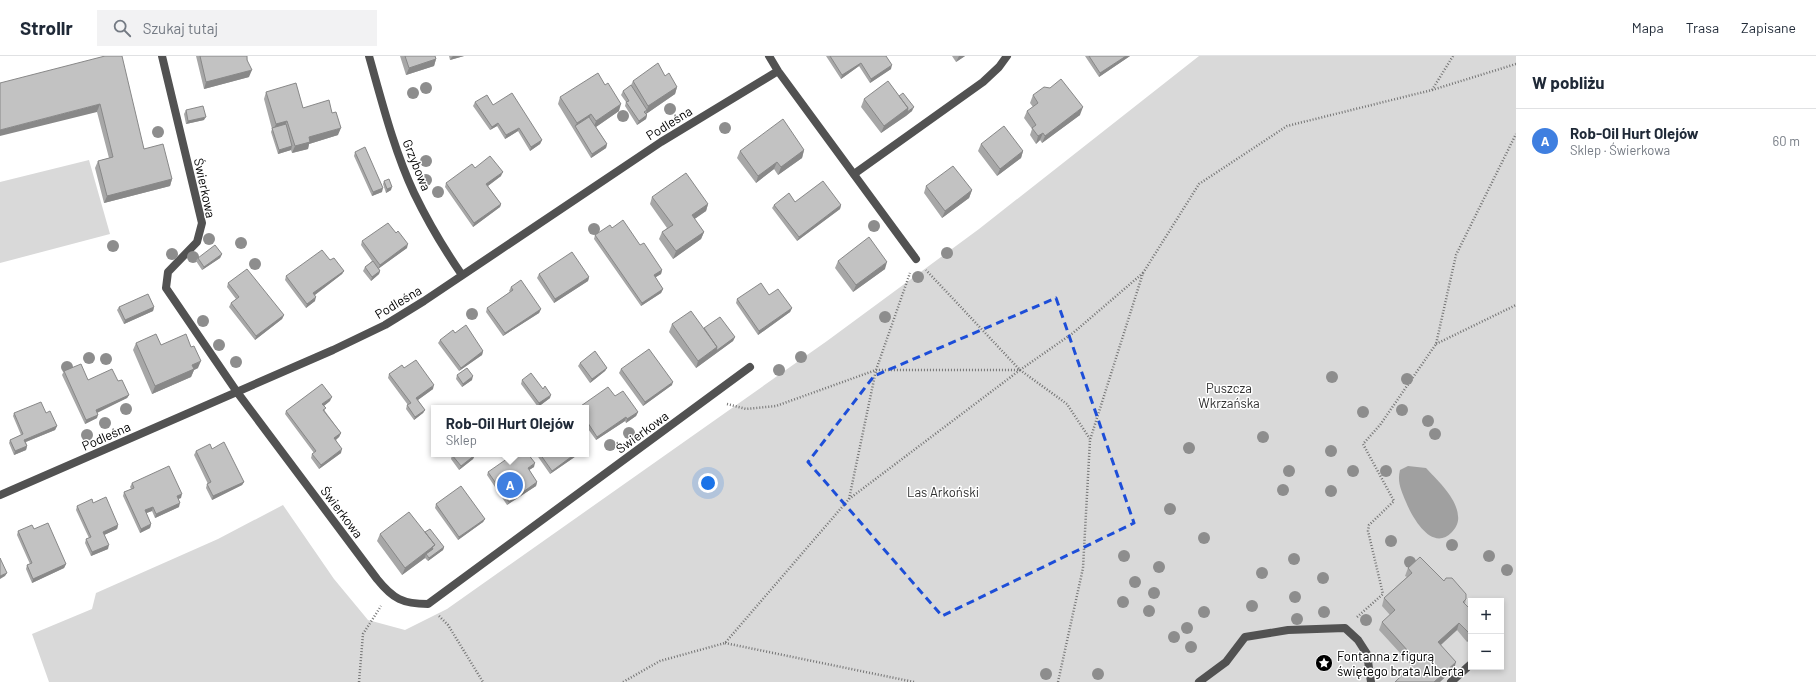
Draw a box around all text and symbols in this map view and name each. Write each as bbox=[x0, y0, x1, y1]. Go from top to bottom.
search box bbox=[97, 10, 377, 46]
text: Strollr bbox=[20, 16, 73, 39]
icon: search bbox=[111, 17, 133, 39]
text: Szukaj tutaj bbox=[143, 19, 218, 37]
text: Mapa bbox=[1632, 19, 1664, 36]
text: Trasa bbox=[1686, 19, 1719, 36]
text: Zapisane bbox=[1741, 19, 1796, 36]
text: W pobliżu bbox=[1532, 72, 1605, 92]
street label: Podleśna bbox=[643, 103, 695, 143]
text: Rob-Oil Hurt Olejów bbox=[1570, 124, 1699, 142]
text: A bbox=[1541, 133, 1549, 149]
text: 60 m bbox=[1773, 133, 1800, 149]
street label: Grzybowa bbox=[399, 137, 435, 193]
text: Sklep · Świerkowa bbox=[1570, 142, 1670, 158]
street label: Świerkowa bbox=[191, 157, 219, 219]
street label: Podleśna bbox=[372, 282, 424, 322]
park label: Puszcza Wkrzańska bbox=[1198, 380, 1260, 411]
popup bbox=[431, 405, 589, 457]
street label: Świerkowa bbox=[613, 408, 671, 456]
text: Rob-Oil Hurt Olejów bbox=[446, 414, 574, 432]
street label: Podleśna bbox=[79, 418, 133, 454]
text: Sklep bbox=[446, 432, 477, 448]
pin: A bbox=[497, 470, 523, 500]
your location bbox=[698, 473, 718, 493]
street label: Świerkowa bbox=[317, 483, 367, 541]
park label: Las Arkoński bbox=[907, 484, 979, 500]
map controls bbox=[1468, 598, 1504, 670]
button: + bbox=[1468, 598, 1504, 634]
button: − bbox=[1468, 634, 1504, 670]
place label: Fontanna z figurą świętego brata Alberta bbox=[1337, 648, 1464, 679]
place icon: Fontanna z figurą świętego brata Alberta bbox=[1314, 653, 1334, 673]

